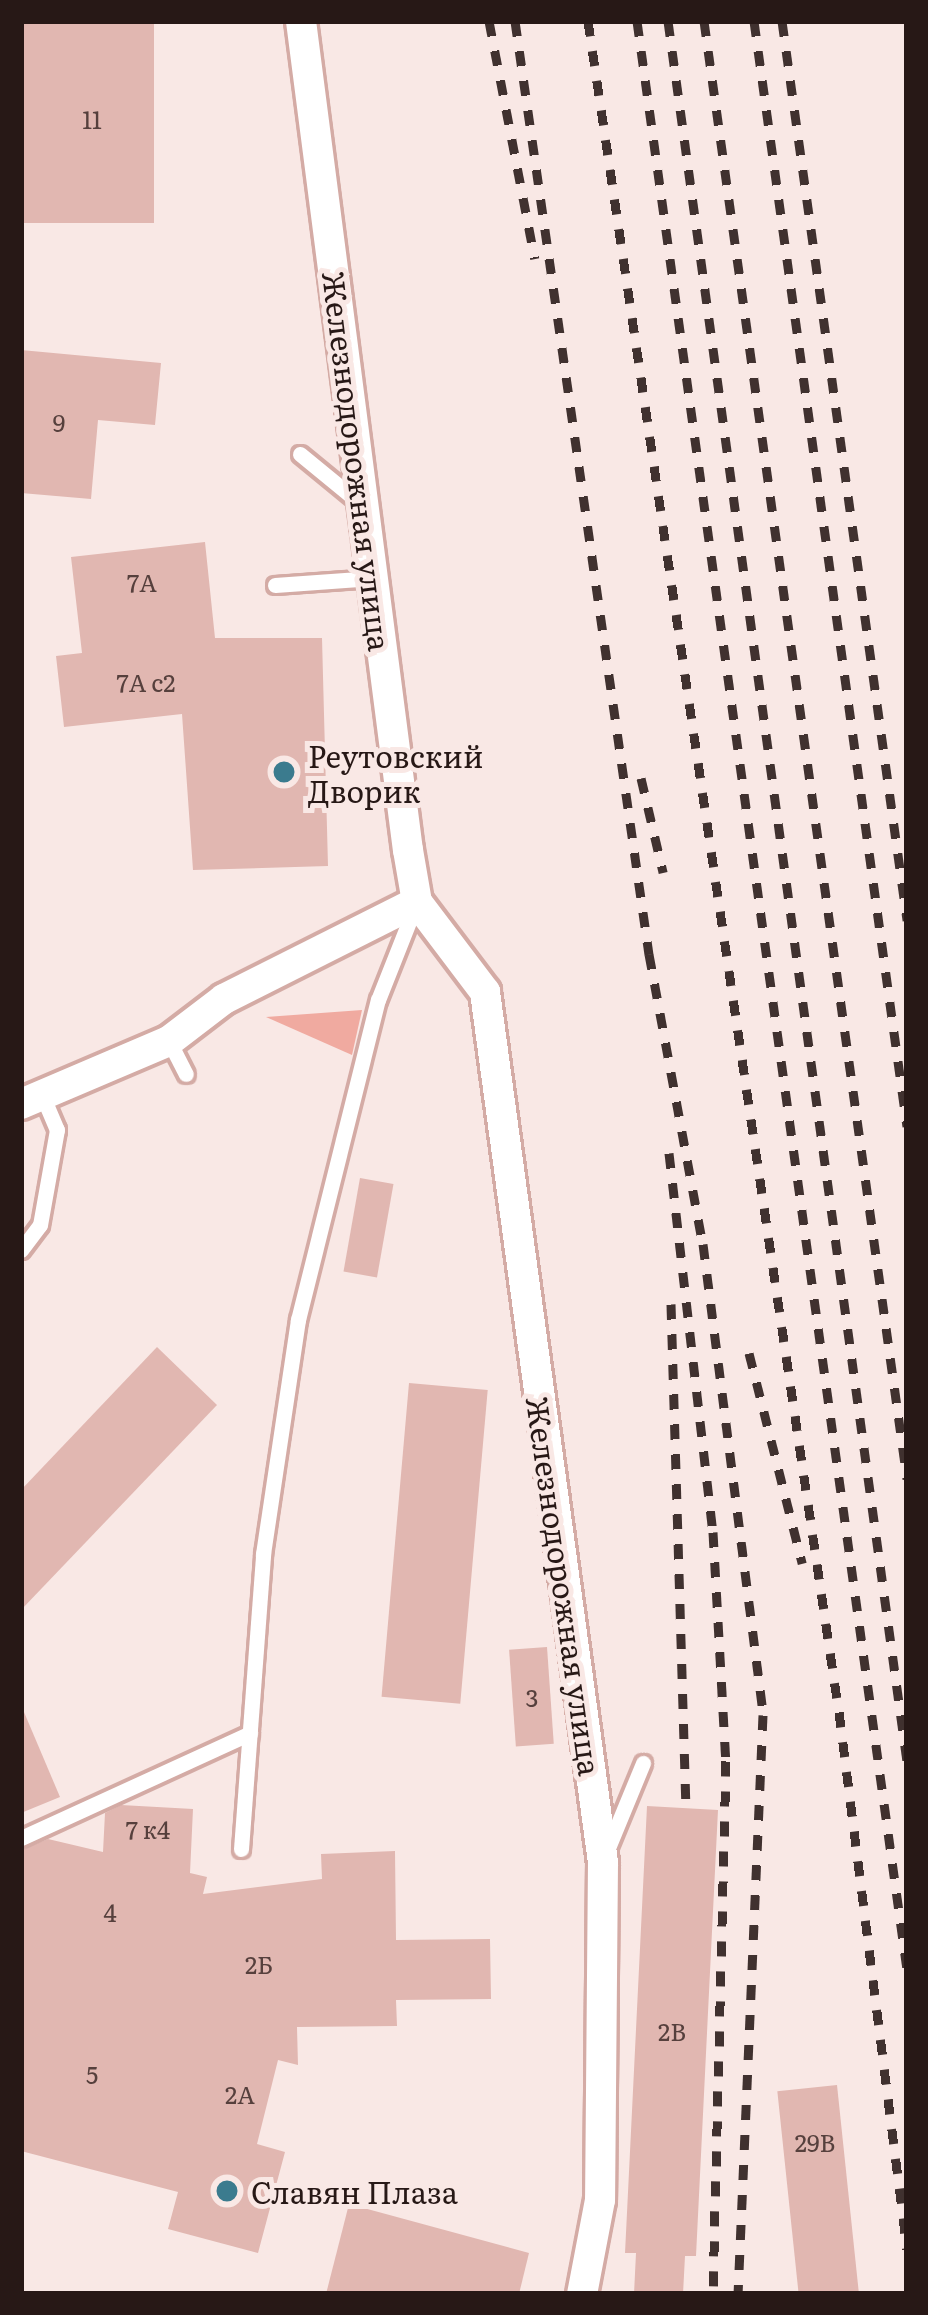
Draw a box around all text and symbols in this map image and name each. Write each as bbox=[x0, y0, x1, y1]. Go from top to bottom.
house number: 11 bbox=[82, 105, 102, 133]
street label: Железнодорожная улица bbox=[317, 269, 399, 653]
house number: 9 bbox=[53, 408, 65, 436]
house number: 7А bbox=[127, 568, 157, 596]
house number: 7А с2 bbox=[117, 668, 175, 696]
place label: Реутовский Дворик bbox=[308, 737, 483, 807]
marker: Реутовский Дворик bbox=[271, 759, 297, 785]
street label: Железнодорожная улица bbox=[521, 1394, 609, 1778]
house number: 3 bbox=[525, 1683, 539, 1711]
house number: 7 к4 bbox=[126, 1815, 170, 1843]
house number: 4 bbox=[103, 1898, 117, 1926]
house number: 2Б bbox=[245, 1950, 273, 1978]
house number: 2В bbox=[658, 2017, 686, 2045]
house number: 5 bbox=[86, 2060, 98, 2088]
house number: 2А bbox=[225, 2080, 255, 2108]
house number: 29В bbox=[795, 2128, 835, 2156]
place label: Славян Плаза bbox=[251, 2173, 458, 2209]
marker: Славян Плаза bbox=[214, 2178, 240, 2204]

